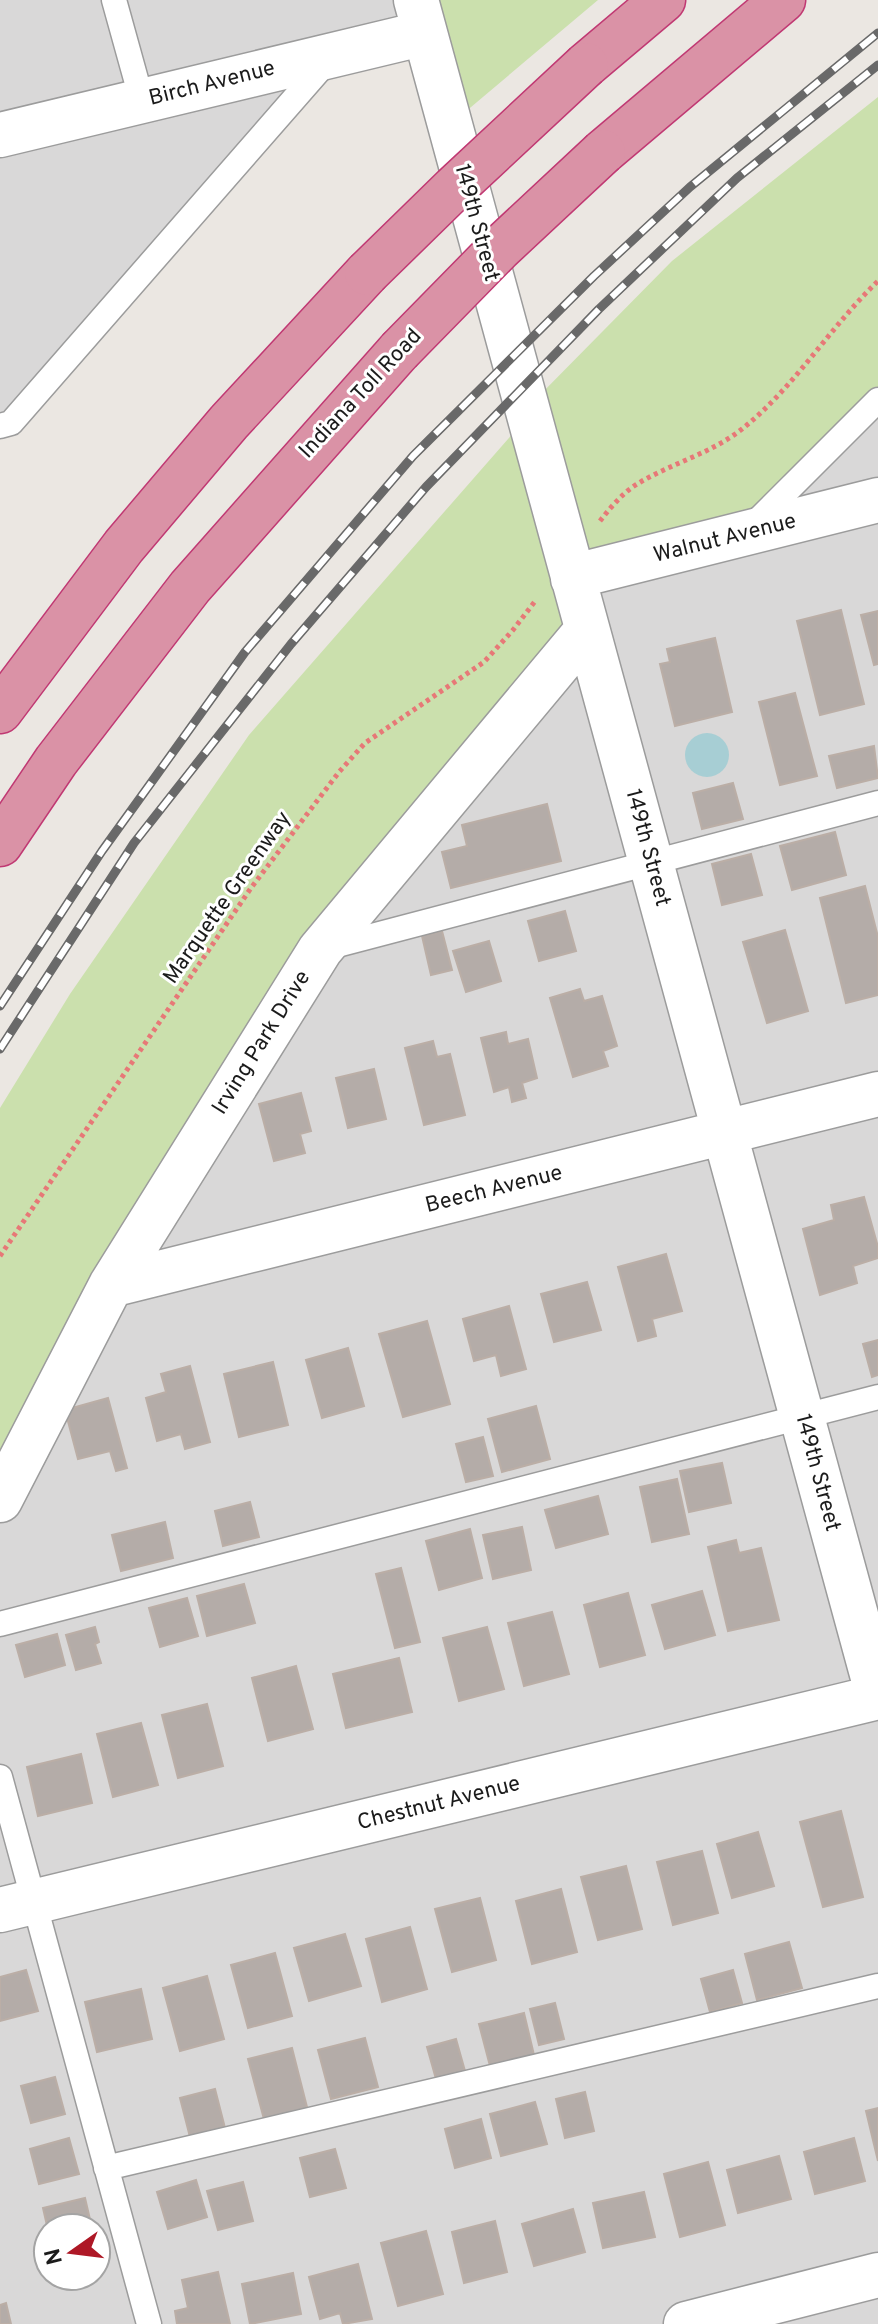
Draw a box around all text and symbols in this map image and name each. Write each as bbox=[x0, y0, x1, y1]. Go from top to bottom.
street label: Birch Avenue bbox=[146, 55, 278, 113]
street label: 149th Street bbox=[447, 161, 505, 285]
street label: Indiana Toll Road bbox=[294, 323, 428, 465]
street label: Walnut Avenue bbox=[651, 508, 799, 570]
street label: 149th Street bbox=[618, 786, 676, 910]
street label: Marquette Greenway bbox=[158, 806, 298, 990]
street label: Irving Park Drive bbox=[207, 966, 317, 1120]
street label: Beech Avenue bbox=[423, 1160, 565, 1220]
street label: 149th Street bbox=[788, 1411, 846, 1535]
street label: Chestnut Avenue bbox=[355, 1771, 523, 1837]
north arrow bbox=[32, 2212, 112, 2292]
text: N bbox=[40, 2245, 70, 2267]

